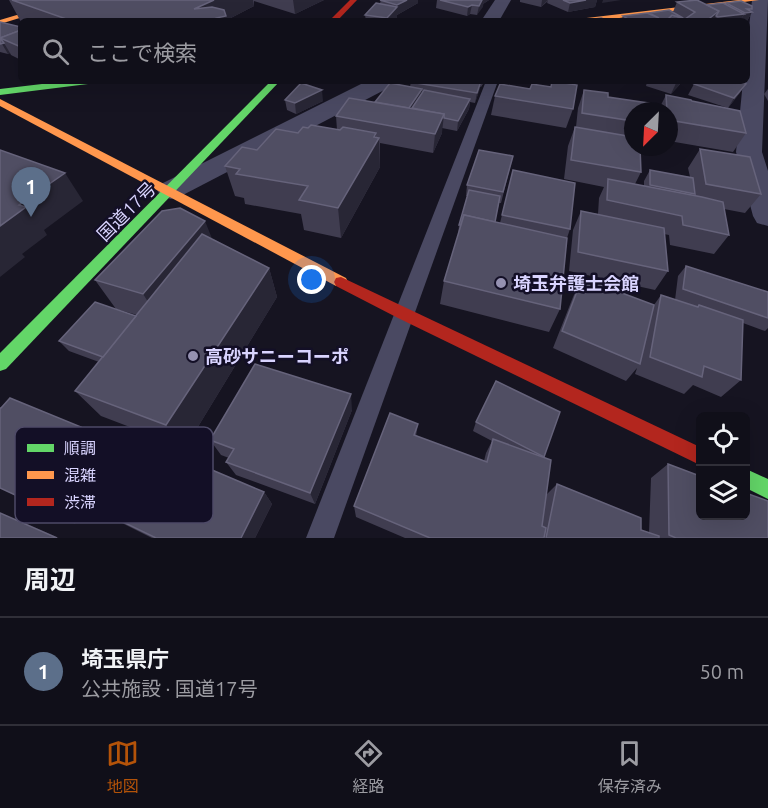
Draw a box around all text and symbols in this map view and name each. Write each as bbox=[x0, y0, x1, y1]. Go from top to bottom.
search box bbox=[18, 18, 750, 84]
icon: search bbox=[39, 35, 72, 68]
text: ここで検索 bbox=[87, 40, 197, 65]
north arrow bbox=[624, 102, 678, 156]
pin: 1 bbox=[12, 168, 51, 217]
street label: 国道17号 bbox=[93, 178, 159, 244]
your location bbox=[297, 265, 326, 294]
place label: 埼玉弁護士会館 bbox=[513, 273, 639, 293]
marker: 埼玉弁護士会館 bbox=[494, 276, 508, 290]
place label: 高砂サニーコーポ bbox=[205, 346, 349, 366]
marker: 高砂サニーコーポ bbox=[186, 349, 200, 363]
map controls bbox=[696, 412, 750, 520]
button: locate bbox=[696, 412, 750, 466]
legend bbox=[15, 427, 213, 523]
text: 順調 bbox=[64, 439, 96, 457]
text: 混雑 bbox=[64, 466, 96, 484]
button: layers bbox=[696, 466, 750, 520]
text: 渋滞 bbox=[64, 493, 96, 511]
text: 周辺 bbox=[24, 565, 76, 594]
text: 埼玉県庁 bbox=[81, 646, 169, 671]
text: 1 bbox=[38, 660, 49, 683]
text: 50 m bbox=[700, 660, 744, 683]
text: 公共施設 · 国道17号 bbox=[81, 677, 258, 700]
tab: 地図 bbox=[106, 737, 139, 797]
tab: 経路 bbox=[352, 737, 385, 797]
tab: 保存済み bbox=[598, 737, 662, 797]

